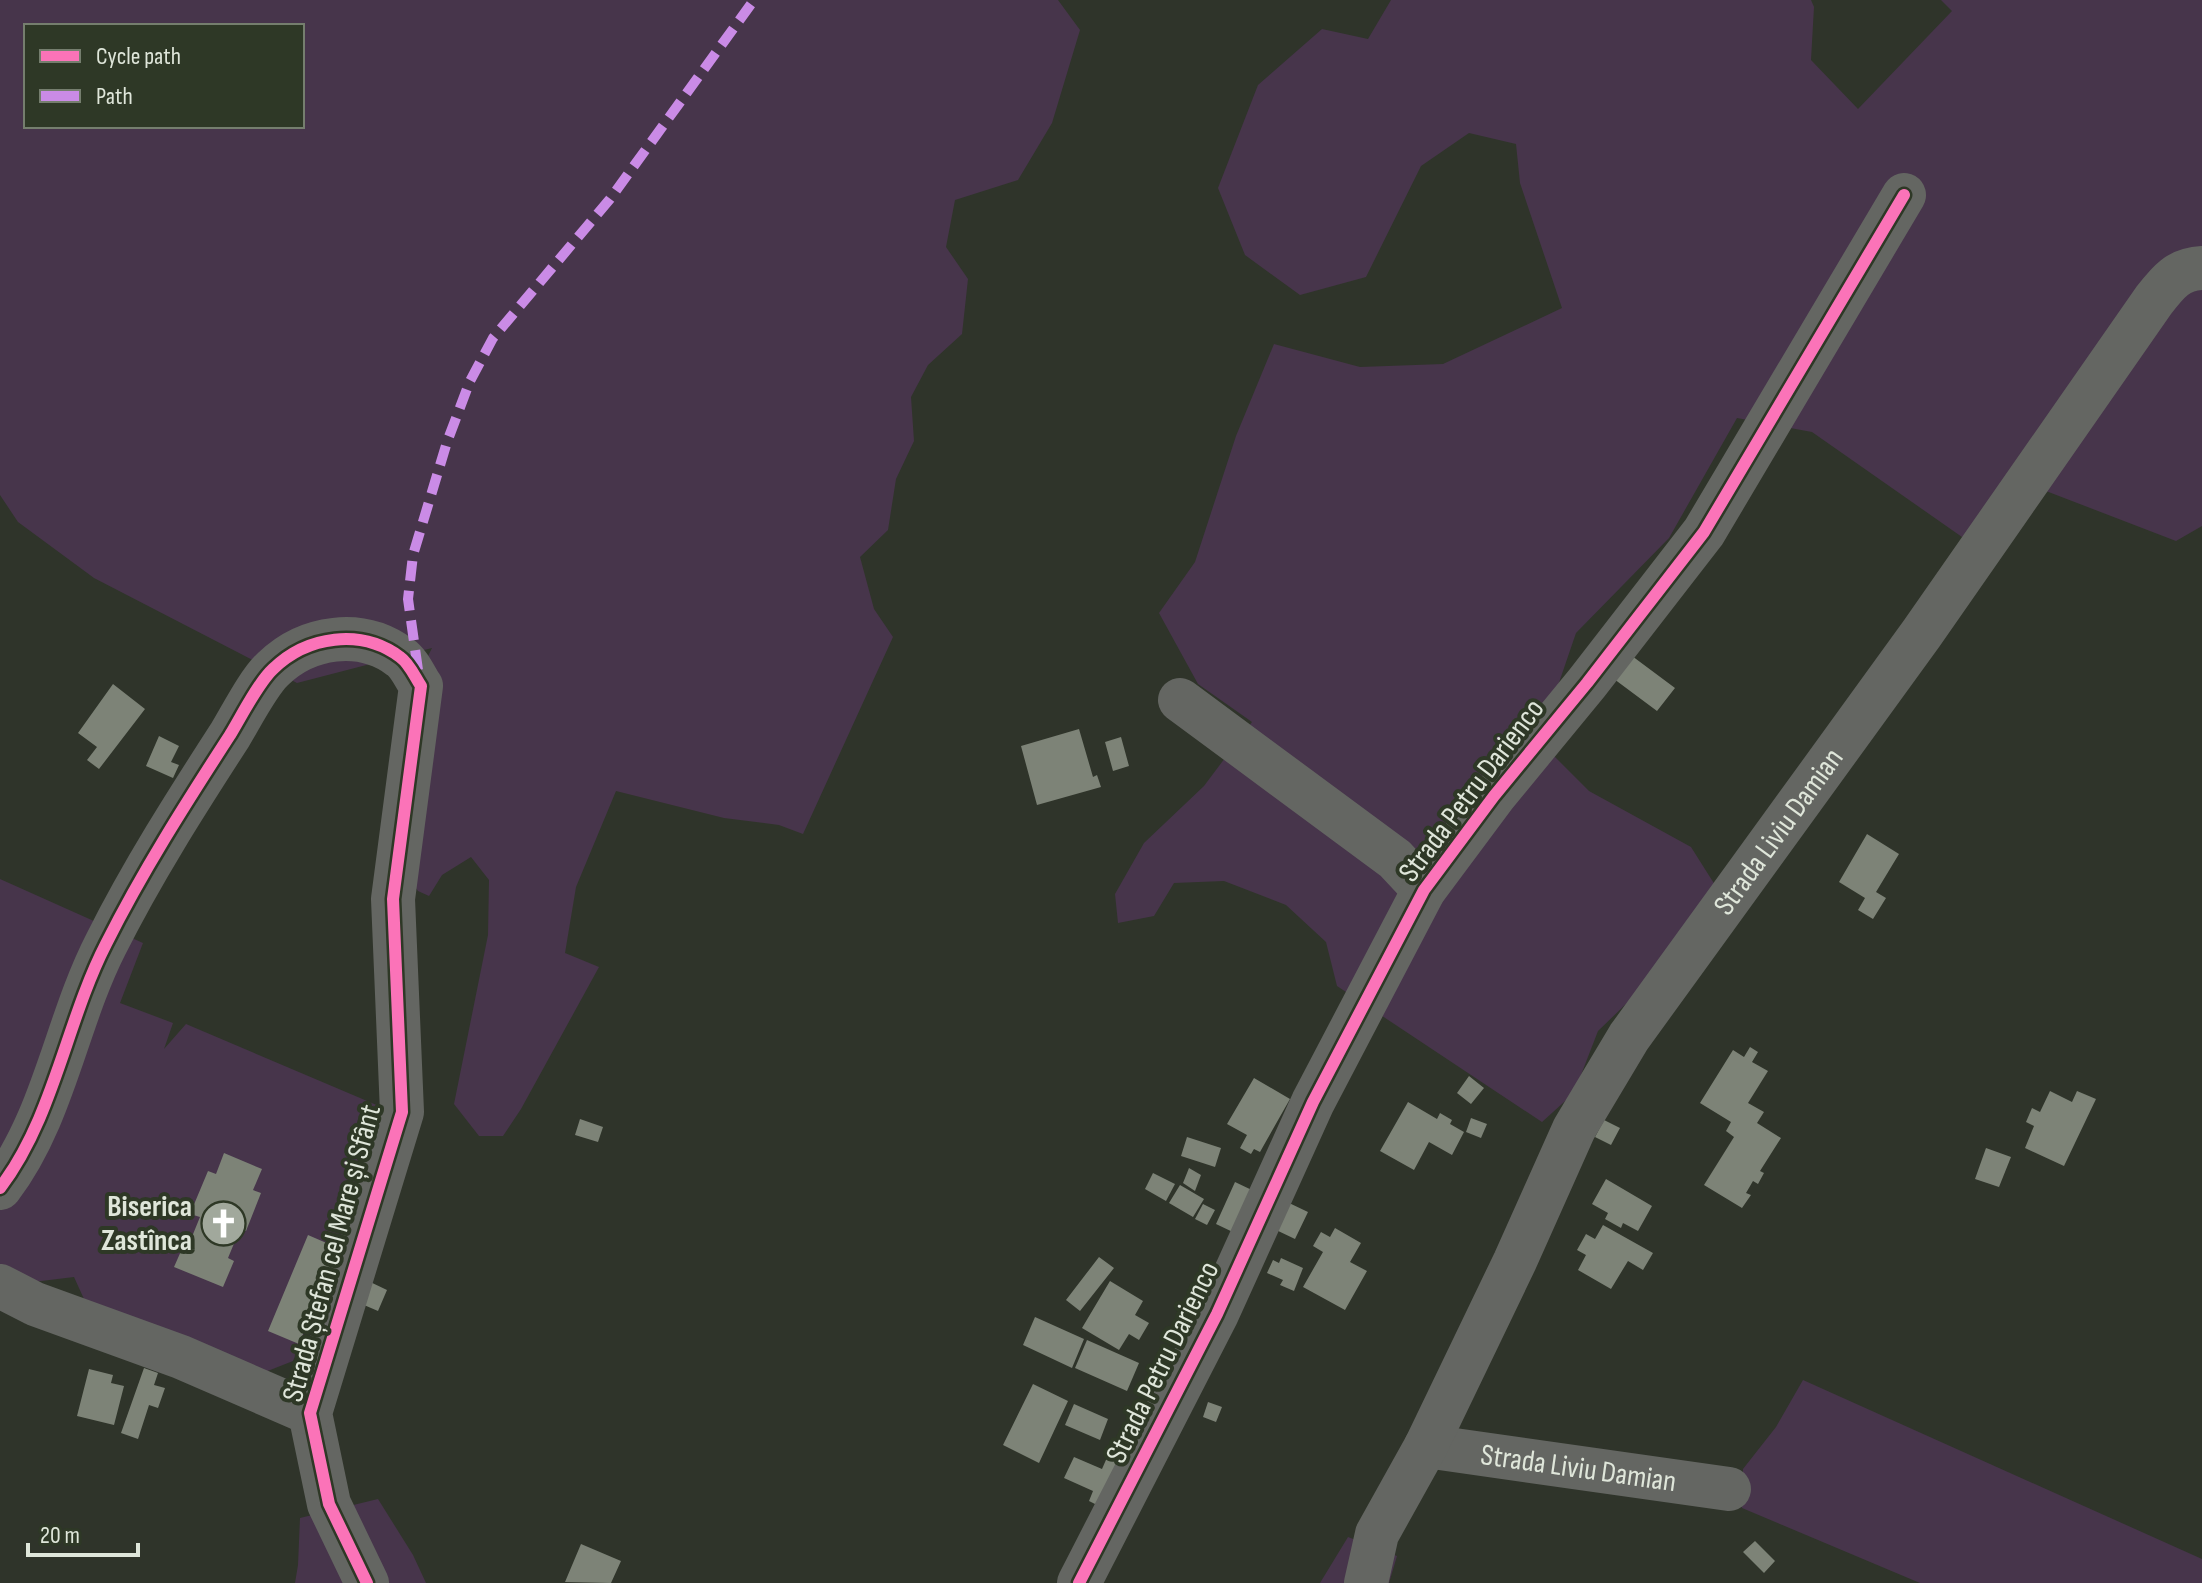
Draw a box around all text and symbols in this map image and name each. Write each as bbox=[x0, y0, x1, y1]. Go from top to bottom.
legend bbox=[24, 24, 304, 128]
text: Cycle path bbox=[96, 42, 181, 71]
text: Path bbox=[96, 82, 133, 111]
street label: Strada Petru Darienco bbox=[1391, 692, 1552, 889]
street label: Strada Liviu Damian bbox=[1706, 742, 1851, 922]
street label: Strada Ștefan cel Mare și Sfânt bbox=[275, 1101, 389, 1406]
place label: Biserica Zastînca bbox=[101, 1189, 192, 1259]
church icon: Biserica Zastînca bbox=[199, 1199, 247, 1247]
street label: Strada Petru Darienco bbox=[1099, 1256, 1227, 1469]
street label: Strada Liviu Damian bbox=[1478, 1437, 1678, 1500]
scale bar bbox=[28, 1507, 138, 1557]
text: 20 m bbox=[40, 1521, 80, 1550]

